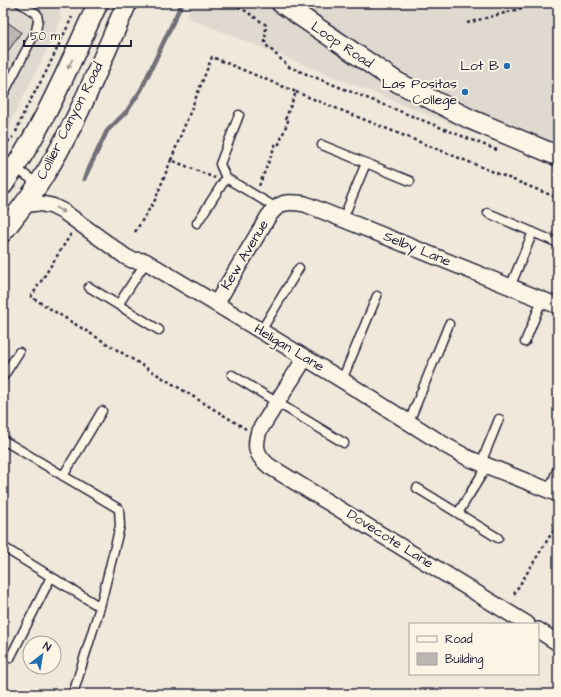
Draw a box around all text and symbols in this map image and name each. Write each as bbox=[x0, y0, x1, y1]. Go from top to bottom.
street label: Loop Road bbox=[307, 17, 377, 73]
scale bar bbox=[24, 22, 131, 48]
text: 50 m bbox=[30, 28, 61, 45]
place label: Lot B bbox=[460, 56, 499, 76]
one-way arrow bbox=[66, 58, 72, 70]
street label: Collier Canyon Road bbox=[32, 59, 108, 183]
marker: Lot B bbox=[502, 61, 512, 71]
place label: Las Positas College bbox=[382, 74, 457, 110]
marker: Las Positas College bbox=[460, 87, 470, 97]
one-way arrow bbox=[54, 207, 66, 214]
street label: Kew Avenue bbox=[216, 216, 274, 294]
street label: Selby Lane bbox=[380, 226, 454, 272]
street label: Heligan Lane bbox=[250, 319, 328, 377]
street label: Dovecote Lane bbox=[343, 504, 438, 574]
legend bbox=[409, 623, 539, 675]
text: Road bbox=[445, 631, 473, 648]
north arrow bbox=[22, 635, 62, 675]
text: N bbox=[40, 639, 54, 655]
text: Building bbox=[445, 651, 483, 669]

